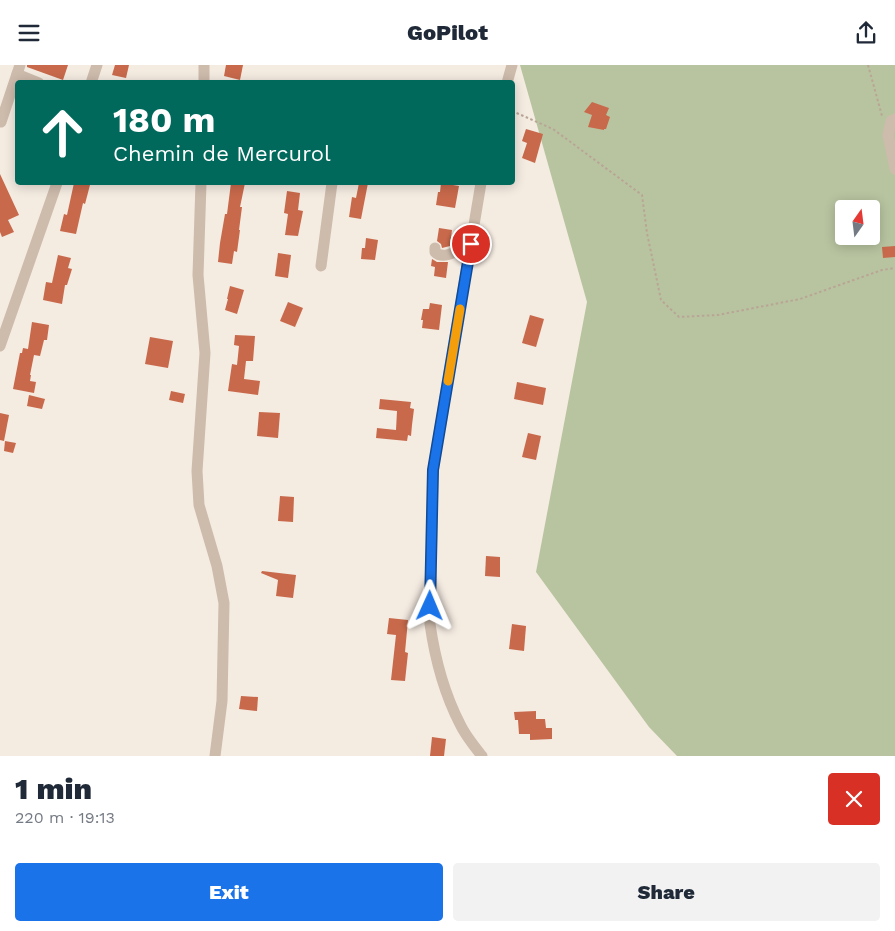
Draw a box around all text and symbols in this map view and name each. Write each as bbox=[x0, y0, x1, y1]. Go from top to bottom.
icon: menu bbox=[15, 19, 43, 47]
icon: share bbox=[852, 19, 880, 47]
text: GoPilot bbox=[407, 20, 488, 45]
text: 180 m bbox=[113, 99, 216, 141]
icon: ahead bbox=[30, 100, 95, 165]
text: Chemin de Mercurol bbox=[113, 141, 331, 166]
north arrow bbox=[835, 200, 880, 245]
map controls bbox=[835, 200, 880, 245]
pin bbox=[450, 223, 492, 265]
icon: arrive bbox=[457, 230, 485, 258]
position arrow bbox=[403, 579, 455, 631]
text: 1 min bbox=[15, 771, 92, 806]
button: close bbox=[828, 773, 880, 825]
text: 220 m · 19:13 bbox=[15, 808, 115, 827]
button: Exit bbox=[15, 863, 443, 921]
button: Share bbox=[453, 863, 880, 921]

